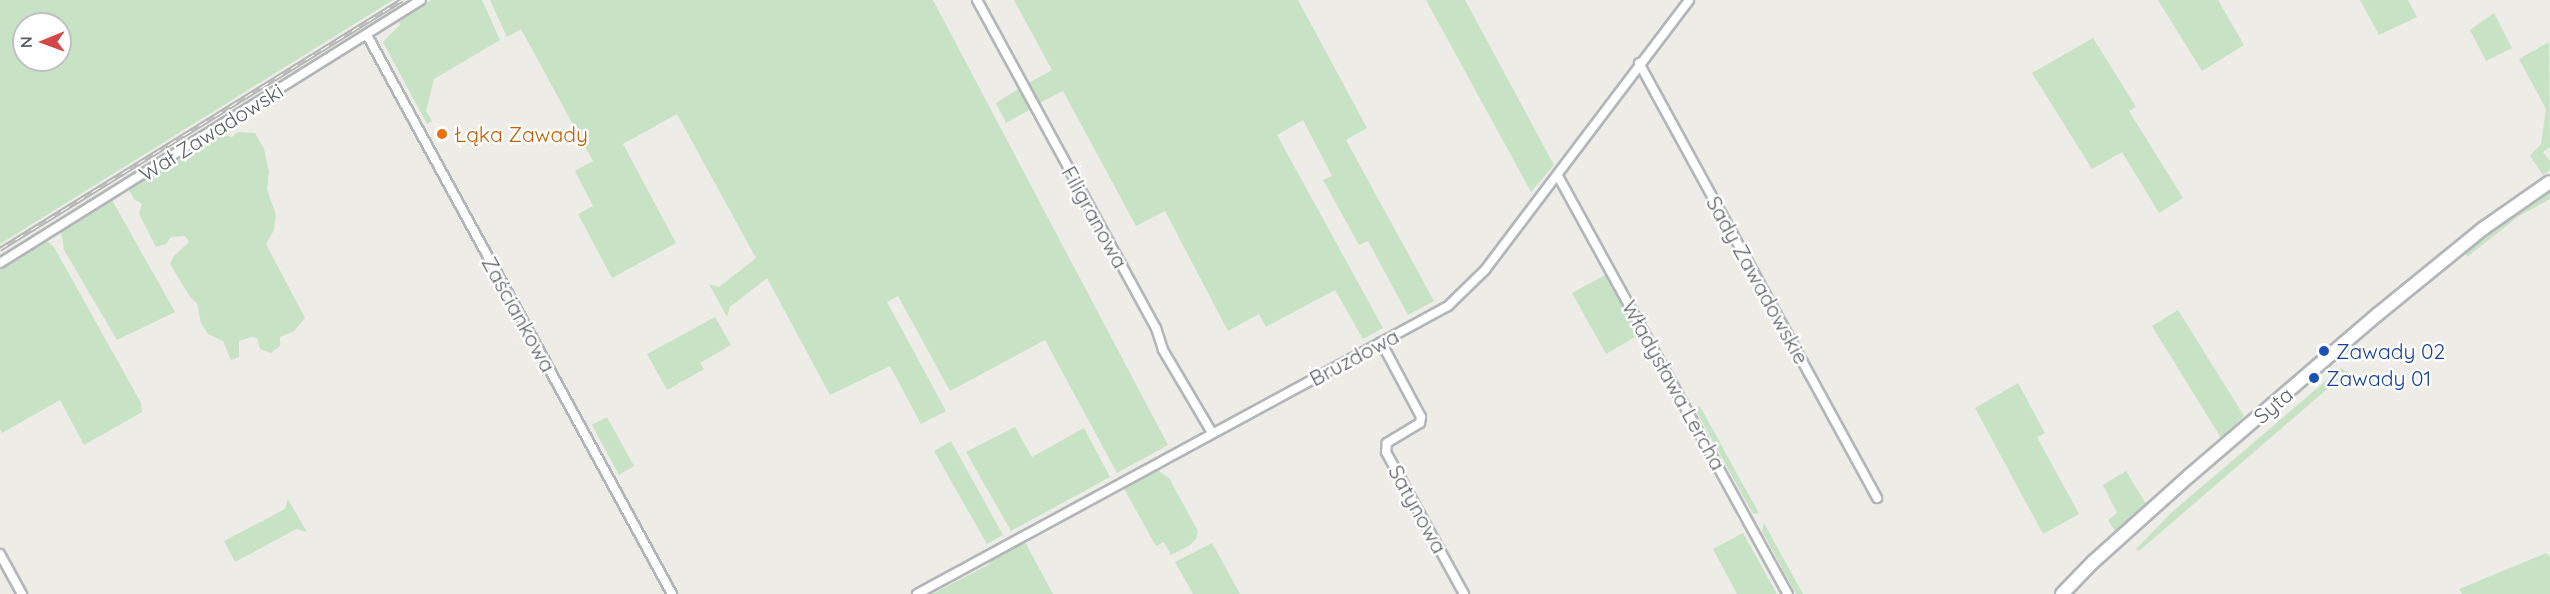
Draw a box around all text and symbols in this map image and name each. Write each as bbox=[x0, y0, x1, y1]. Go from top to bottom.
north arrow bbox=[12, 12, 72, 72]
text: N bbox=[16, 36, 36, 48]
street label: Wał Zawadowski bbox=[134, 78, 288, 186]
place label: Łąka Zawady bbox=[454, 121, 588, 147]
marker: Łąka Zawady bbox=[435, 127, 449, 141]
street label: Filigranowa bbox=[1057, 162, 1133, 272]
street label: Sady Zawadowskie bbox=[1701, 192, 1815, 368]
street label: Zaściankowa bbox=[477, 252, 561, 376]
street label: Władysława Lercha bbox=[1617, 296, 1731, 474]
street label: Bruzdowa bbox=[1305, 323, 1403, 391]
place label: Zawady 02 bbox=[2336, 338, 2445, 364]
marker: Zawady 02 bbox=[2317, 344, 2331, 358]
place label: Zawady 01 bbox=[2326, 365, 2431, 391]
marker: Zawady 01 bbox=[2307, 371, 2321, 385]
street label: Syta bbox=[2248, 381, 2298, 429]
street label: Satynowa bbox=[1383, 460, 1453, 558]

